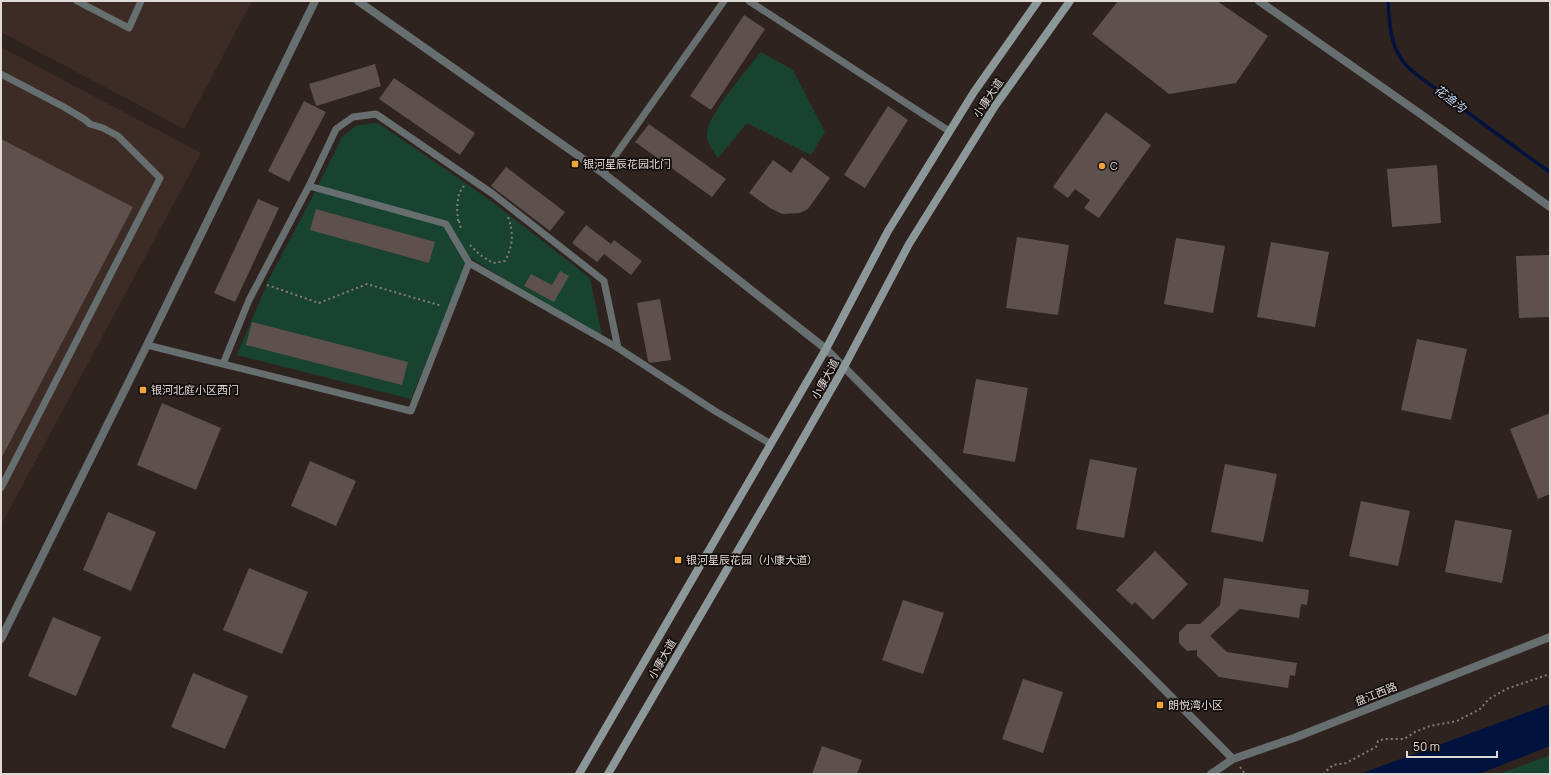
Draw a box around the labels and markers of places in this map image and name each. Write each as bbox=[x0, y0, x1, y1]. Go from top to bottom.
place label: 银河星辰花园北门 bbox=[583, 156, 671, 171]
place label: C bbox=[1110, 158, 1118, 173]
marker: 银河星辰花园北门 bbox=[570, 159, 580, 169]
marker: C bbox=[1097, 161, 1107, 171]
place label: 银河北庭小区西门 bbox=[151, 382, 239, 397]
marker: 银河北庭小区西门 bbox=[138, 385, 148, 395]
place label: 银河星辰花园（小康大道） bbox=[686, 552, 818, 567]
marker: 银河星辰花园（小康大道） bbox=[673, 555, 683, 565]
place label: 朗悦湾小区 bbox=[1168, 697, 1223, 712]
marker: 朗悦湾小区 bbox=[1155, 700, 1165, 710]

